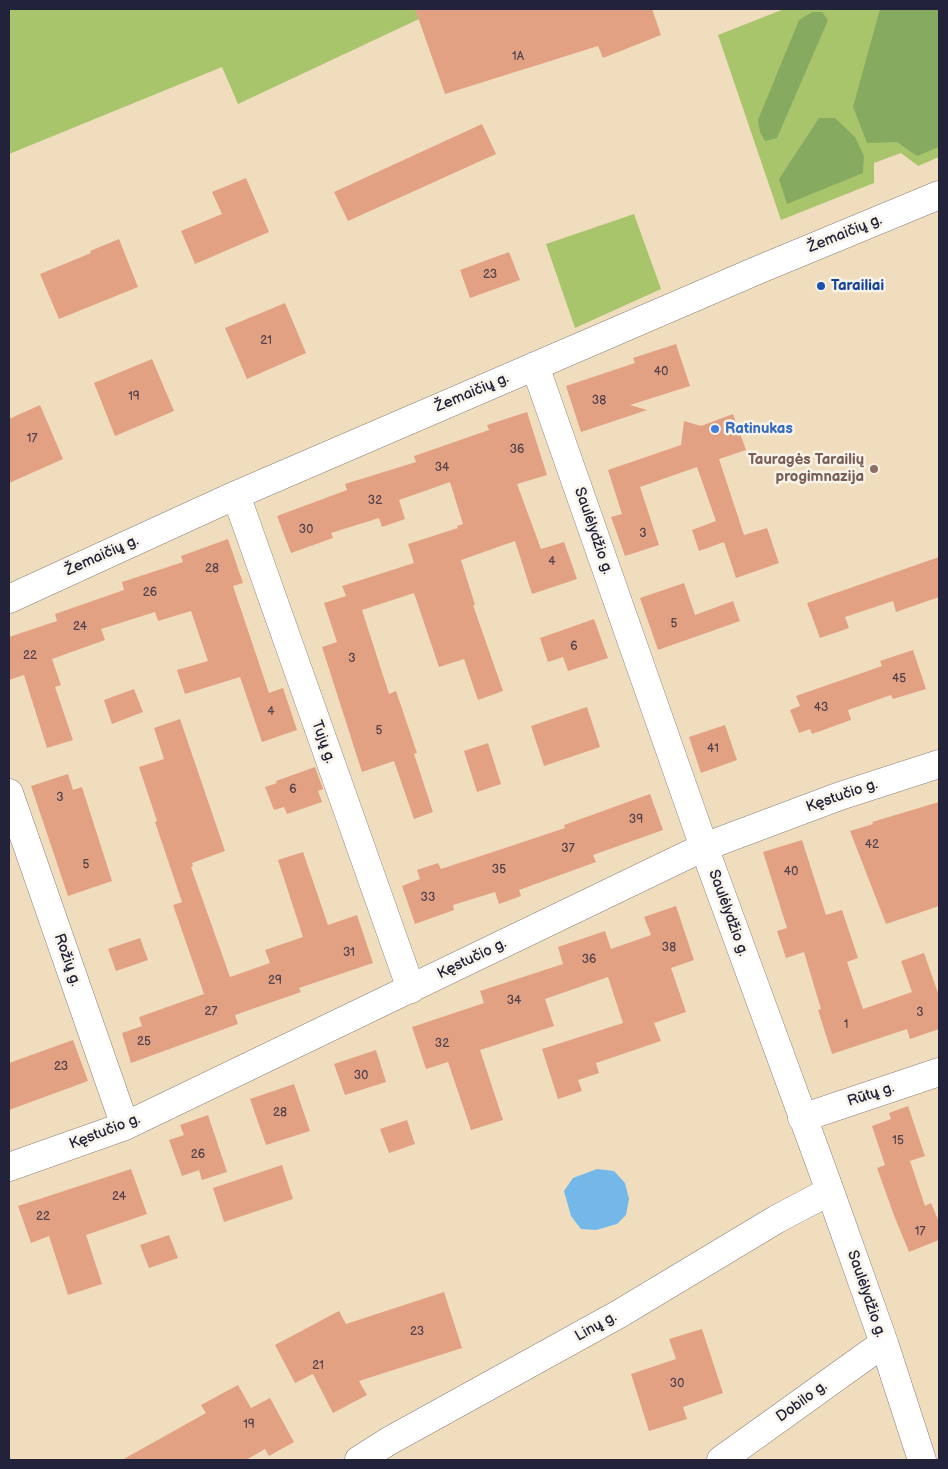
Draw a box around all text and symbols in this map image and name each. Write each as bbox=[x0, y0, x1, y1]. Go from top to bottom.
house number: 1A bbox=[512, 50, 524, 64]
street label: Žemaičių g. bbox=[805, 211, 885, 257]
house number: 23 bbox=[483, 268, 497, 282]
place label: Tarailiai bbox=[831, 277, 884, 295]
marker: Tarailiai bbox=[815, 280, 827, 292]
house number: 21 bbox=[260, 334, 272, 348]
house number: 40 bbox=[654, 365, 668, 379]
street label: Žemaičių g. bbox=[432, 369, 512, 417]
house number: 19 bbox=[128, 390, 140, 404]
house number: 38 bbox=[592, 394, 606, 408]
place label: Ratinukas bbox=[725, 420, 793, 438]
marker: Ratinukas bbox=[709, 423, 721, 435]
house number: 17 bbox=[27, 432, 37, 446]
house number: 36 bbox=[510, 443, 524, 457]
place label: Tauragės Tarailių progimnazija bbox=[748, 451, 864, 486]
house number: 34 bbox=[435, 461, 449, 475]
marker: Tauragės Tarailių progimnazija bbox=[868, 463, 880, 475]
street label: Saulėlydžio g. bbox=[570, 485, 616, 577]
house number: 32 bbox=[368, 494, 382, 508]
house number: 30 bbox=[299, 523, 313, 537]
house number: 3 bbox=[639, 527, 647, 541]
street label: Žemaičių g. bbox=[63, 532, 141, 580]
house number: 4 bbox=[548, 555, 556, 569]
house number: 28 bbox=[205, 562, 219, 576]
house number: 26 bbox=[143, 586, 157, 600]
house number: 5 bbox=[671, 617, 677, 631]
house number: 24 bbox=[73, 620, 87, 634]
house number: 6 bbox=[570, 640, 578, 654]
house number: 22 bbox=[23, 649, 37, 663]
house number: 3 bbox=[348, 652, 356, 666]
house number: 45 bbox=[892, 672, 906, 686]
house number: 43 bbox=[814, 701, 828, 715]
house number: 4 bbox=[267, 705, 275, 719]
street label: Tujų g. bbox=[307, 718, 339, 766]
house number: 5 bbox=[376, 724, 382, 738]
house number: 41 bbox=[707, 742, 719, 756]
street label: Kęstučio g. bbox=[804, 775, 880, 817]
house number: 6 bbox=[289, 783, 297, 797]
house number: 3 bbox=[56, 791, 64, 805]
house number: 39 bbox=[629, 813, 643, 827]
house number: 42 bbox=[865, 838, 879, 852]
house number: 37 bbox=[561, 842, 575, 856]
house number: 5 bbox=[83, 858, 89, 872]
house number: 35 bbox=[492, 863, 506, 877]
house number: 40 bbox=[784, 865, 798, 879]
street label: Saulėlydžio g. bbox=[704, 867, 752, 959]
house number: 33 bbox=[421, 891, 435, 905]
street label: Rožių g. bbox=[50, 931, 84, 989]
street label: Kęstučio g. bbox=[435, 935, 509, 983]
house number: 38 bbox=[662, 941, 676, 955]
house number: 31 bbox=[343, 946, 355, 960]
house number: 36 bbox=[582, 953, 596, 967]
house number: 29 bbox=[268, 974, 282, 988]
house number: 34 bbox=[507, 994, 521, 1008]
house number: 27 bbox=[205, 1005, 217, 1019]
house number: 3 bbox=[916, 1006, 924, 1020]
house number: 1 bbox=[844, 1018, 848, 1032]
house number: 25 bbox=[137, 1035, 151, 1049]
house number: 32 bbox=[435, 1037, 449, 1051]
house number: 23 bbox=[54, 1060, 68, 1074]
house number: 30 bbox=[354, 1069, 368, 1083]
street label: Rūtų g. bbox=[845, 1079, 897, 1111]
house number: 28 bbox=[273, 1106, 287, 1120]
street label: Kęstučio g. bbox=[67, 1110, 143, 1154]
house number: 15 bbox=[892, 1134, 904, 1148]
house number: 26 bbox=[191, 1148, 205, 1162]
house number: 24 bbox=[112, 1190, 126, 1204]
house number: 22 bbox=[36, 1210, 50, 1224]
house number: 17 bbox=[915, 1225, 925, 1239]
street label: Saulėlydžio g. bbox=[843, 1248, 889, 1340]
street label: Linų g. bbox=[572, 1308, 620, 1346]
house number: 23 bbox=[410, 1325, 424, 1339]
house number: 21 bbox=[312, 1359, 324, 1373]
house number: 30 bbox=[670, 1377, 684, 1391]
street label: Dobilo g. bbox=[773, 1377, 831, 1427]
house number: 19 bbox=[243, 1418, 255, 1432]

